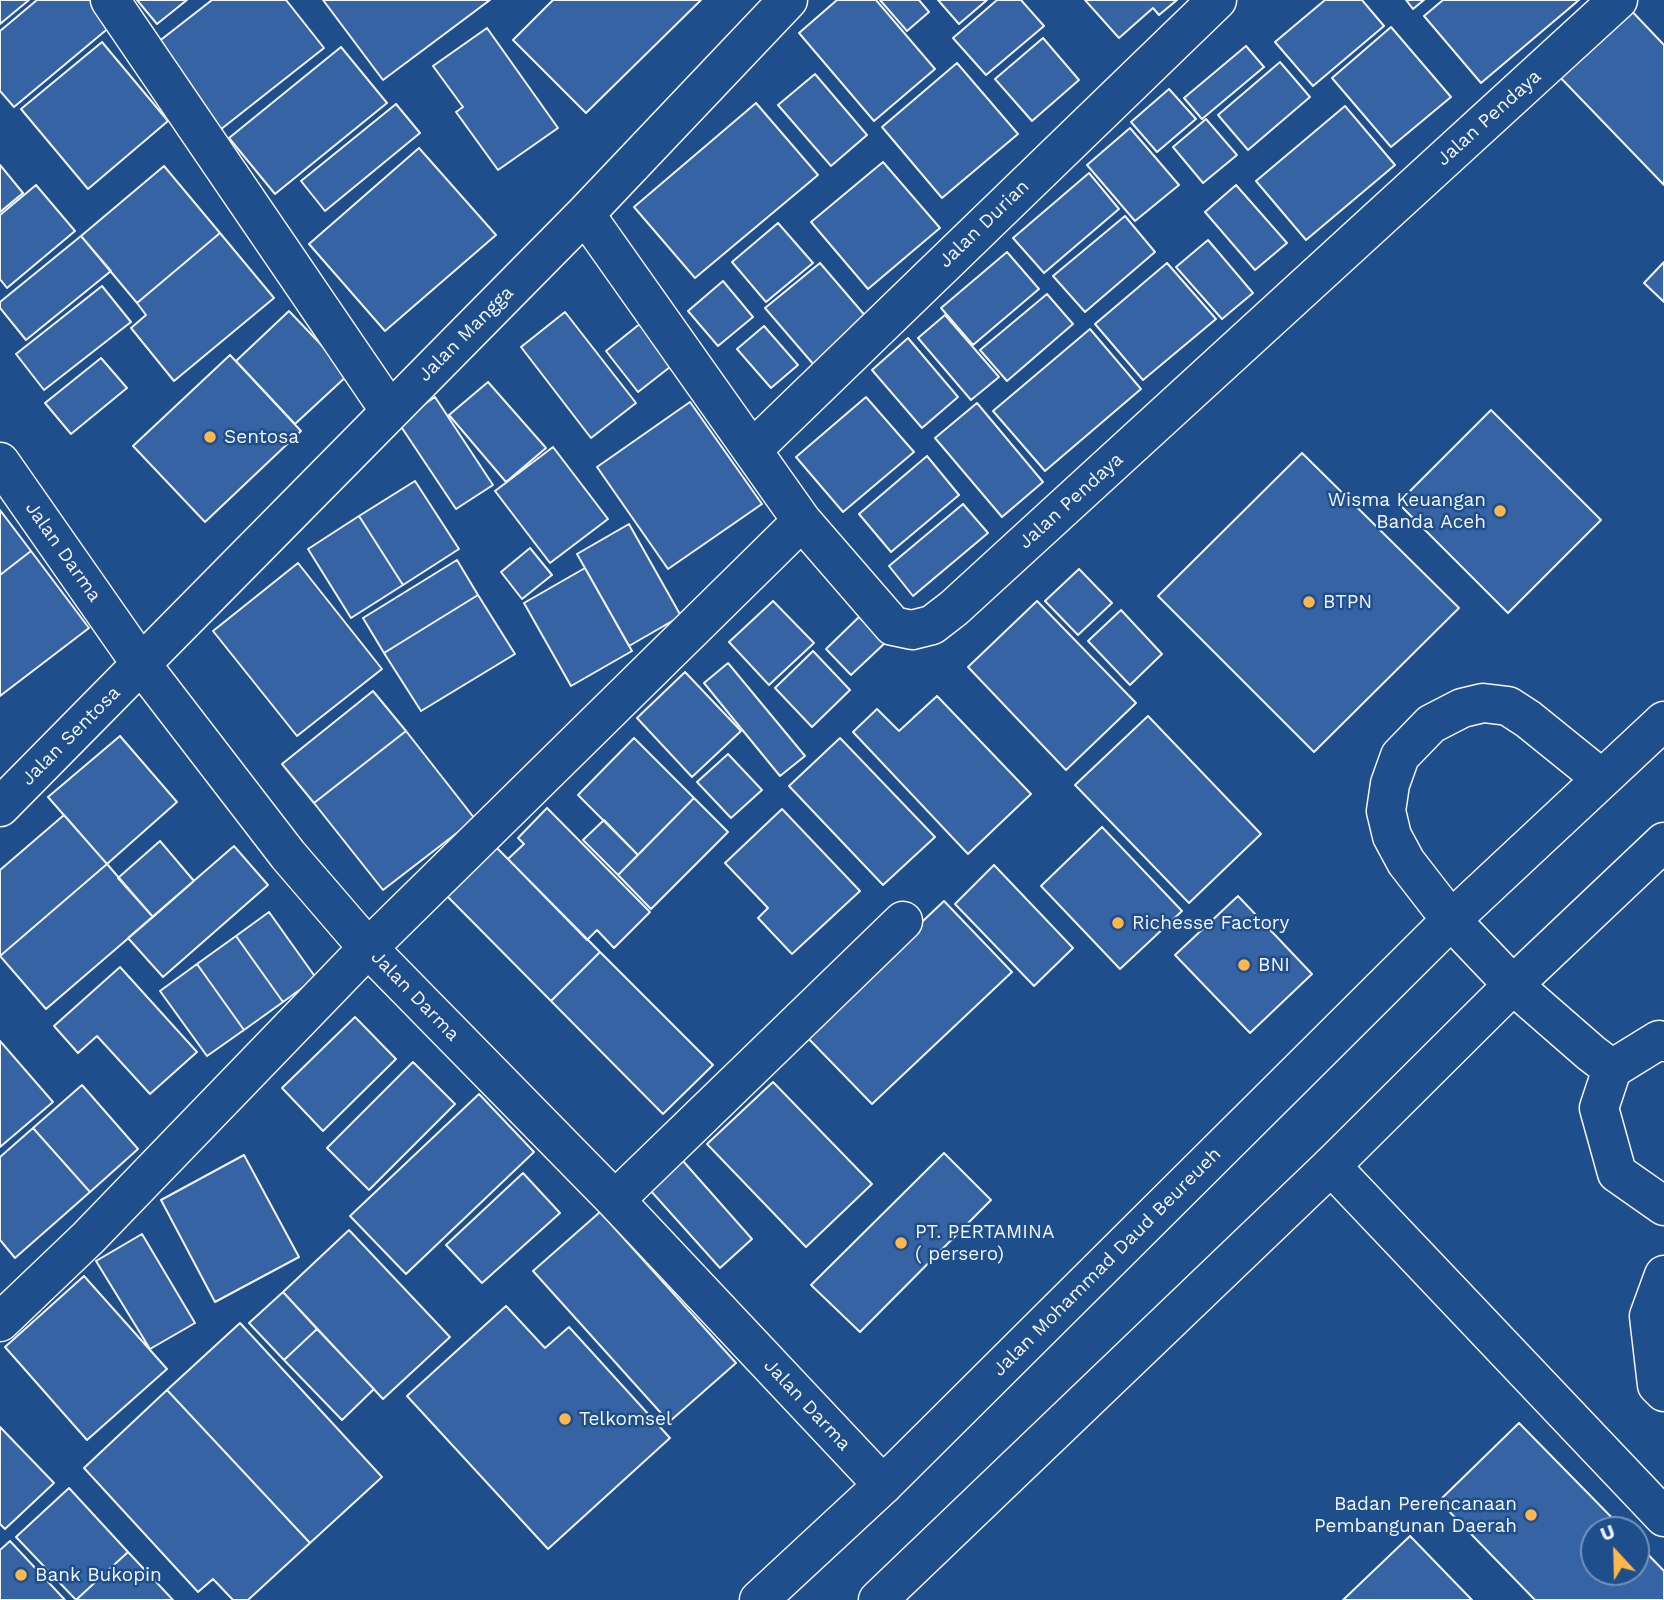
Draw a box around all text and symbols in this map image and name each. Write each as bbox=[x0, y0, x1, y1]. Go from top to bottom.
street label: Jalan Pendaya bbox=[1432, 65, 1546, 171]
street label: Jalan Durian bbox=[934, 175, 1034, 273]
street label: Jalan Mangga bbox=[414, 282, 518, 386]
place label: Sentosa bbox=[224, 426, 299, 448]
marker: Sentosa bbox=[202, 429, 218, 445]
street label: Jalan Pendaya bbox=[1014, 448, 1128, 554]
place label: Wisma Keuangan Banda Aceh bbox=[1328, 489, 1486, 533]
street label: Jalan Darma bbox=[20, 498, 106, 606]
marker: Wisma Keuangan Banda Aceh bbox=[1492, 503, 1508, 519]
place label: BTPN bbox=[1323, 591, 1372, 613]
marker: BTPN bbox=[1301, 594, 1317, 610]
street label: Jalan Sentosa bbox=[17, 682, 125, 790]
place label: Richesse Factory bbox=[1132, 912, 1289, 934]
marker: Richesse Factory bbox=[1110, 915, 1126, 931]
street label: Jalan Darma bbox=[366, 946, 464, 1046]
place label: BNI bbox=[1258, 954, 1290, 976]
marker: BNI bbox=[1236, 957, 1252, 973]
street label: Jalan Mohammad Daud Beureueh bbox=[988, 1143, 1226, 1381]
place label: PT. PERTAMINA ( persero) bbox=[915, 1221, 1054, 1265]
marker: PT. PERTAMINA ( persero) bbox=[893, 1235, 909, 1251]
street label: Jalan Darma bbox=[759, 1354, 855, 1456]
place label: Telkomsel bbox=[579, 1408, 672, 1430]
marker: Telkomsel bbox=[557, 1411, 573, 1427]
place label: Badan Perencanaan Pembangunan Daerah bbox=[1314, 1493, 1517, 1537]
marker: Badan Perencanaan Pembangunan Daerah bbox=[1523, 1507, 1539, 1523]
north arrow bbox=[1580, 1516, 1650, 1586]
text: U bbox=[1597, 1520, 1618, 1546]
place label: Bank Bukopin bbox=[35, 1564, 162, 1586]
marker: Bank Bukopin bbox=[13, 1567, 29, 1583]

